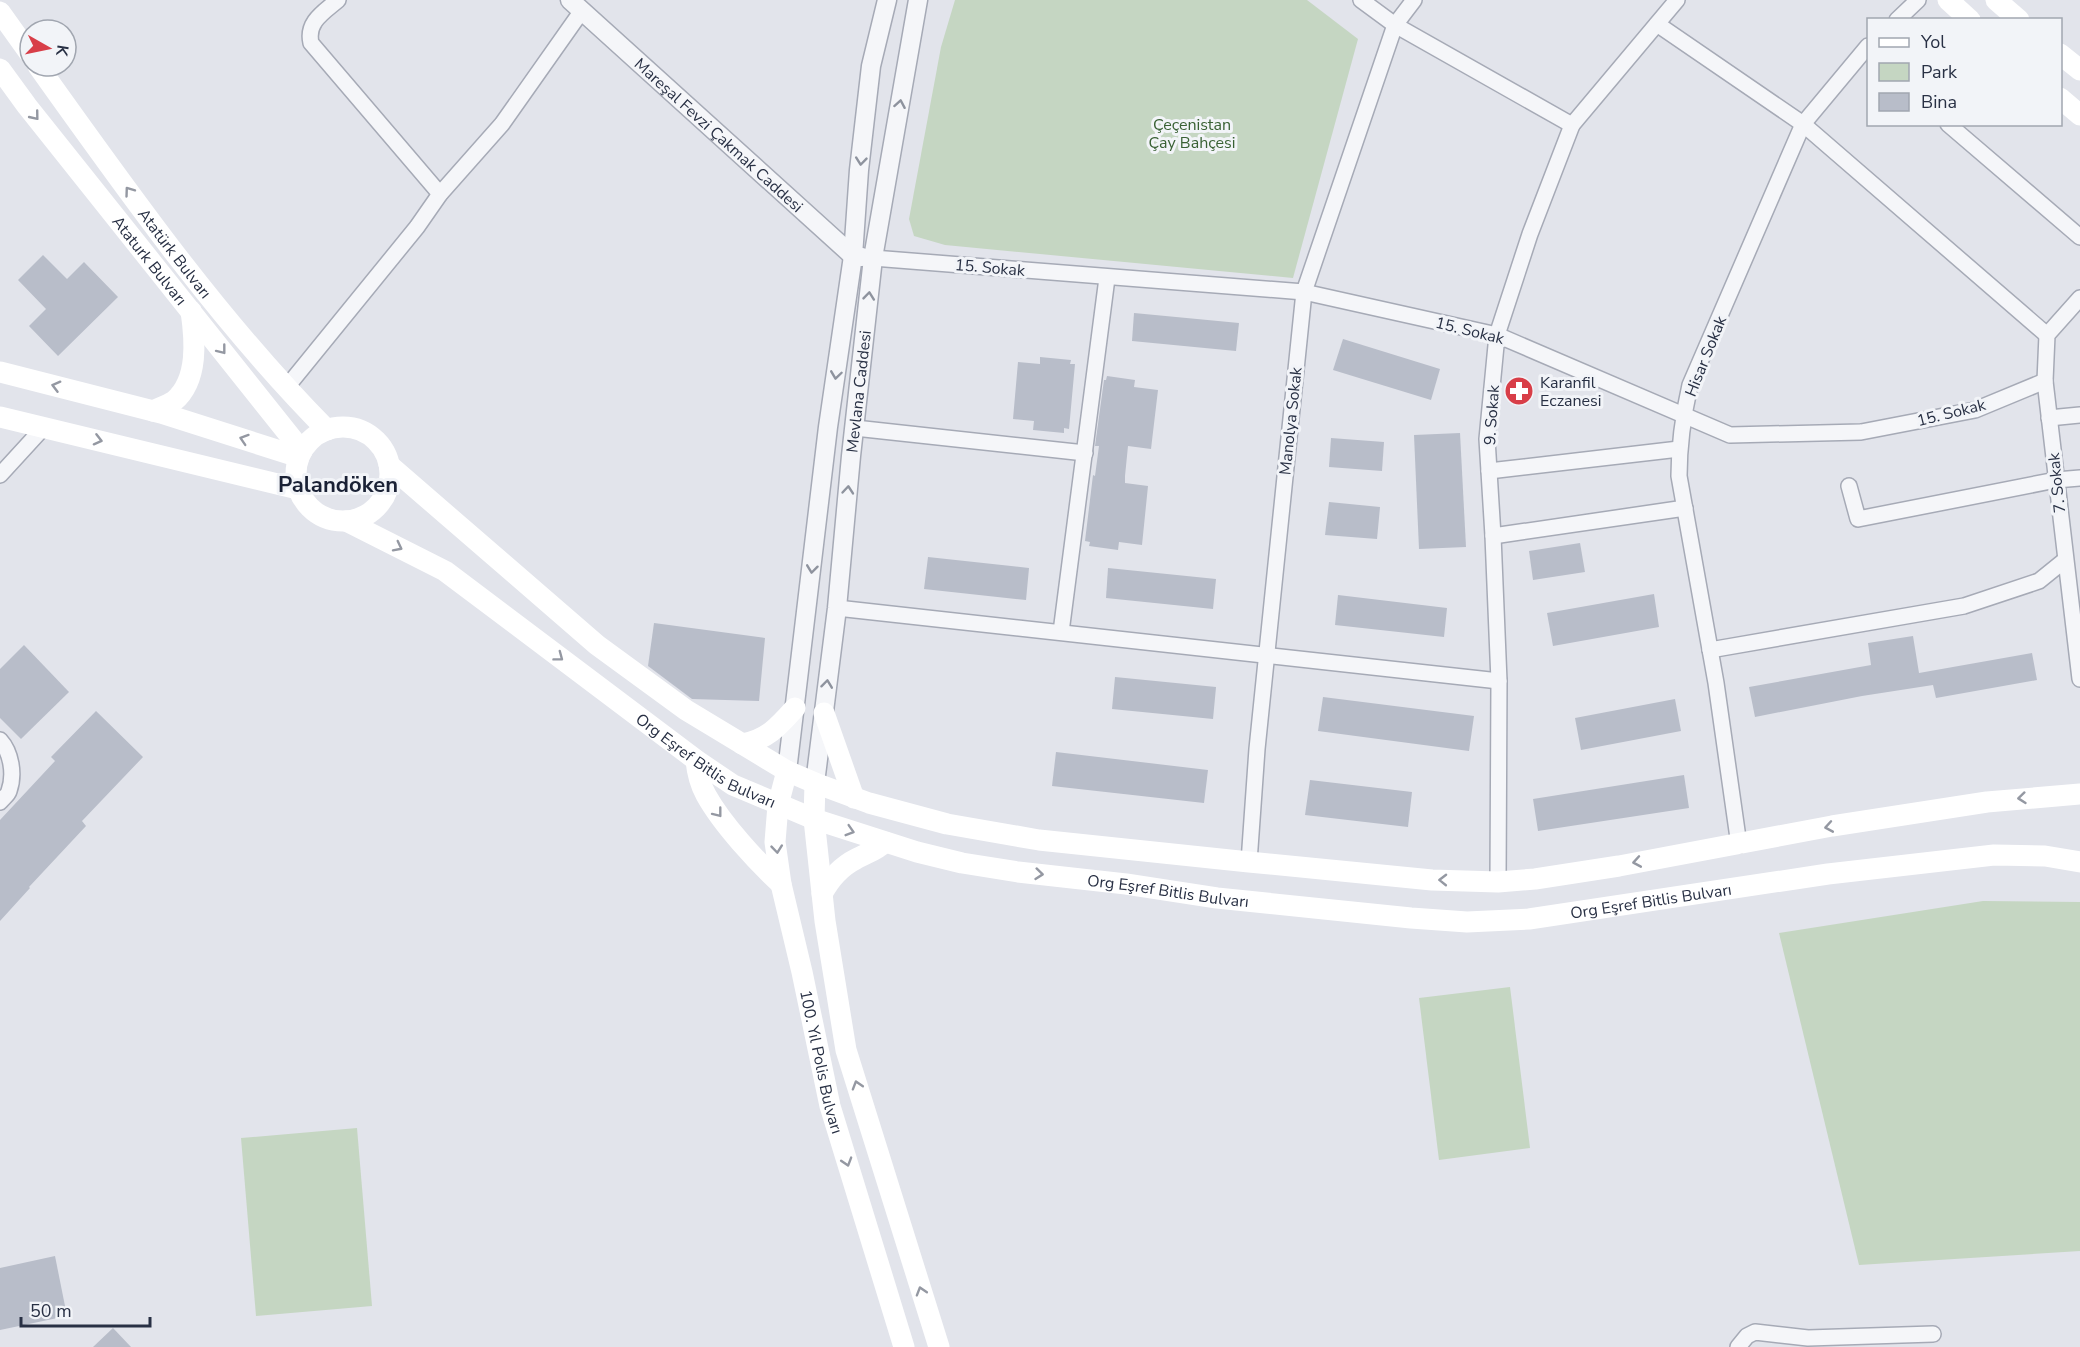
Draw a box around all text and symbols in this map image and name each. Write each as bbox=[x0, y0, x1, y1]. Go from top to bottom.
north arrow bbox=[18, 18, 78, 78]
legend bbox=[1867, 18, 2062, 126]
text: Yol bbox=[1920, 30, 1946, 54]
text: K bbox=[50, 43, 74, 59]
street label: Mareşal Fevzi Çakmak Caddesi bbox=[629, 53, 808, 218]
text: Park bbox=[1921, 60, 1958, 84]
text: Bina bbox=[1921, 90, 1957, 114]
one-way arrow bbox=[893, 99, 906, 109]
one-way arrow bbox=[28, 109, 39, 120]
park label: Çeçenistan Çay Bahçesi bbox=[1149, 114, 1235, 154]
one-way arrow bbox=[855, 156, 867, 166]
one-way arrow bbox=[125, 186, 136, 197]
street label: Atatürk Bulvarı bbox=[133, 204, 216, 303]
street label: Ataturk Bulvarı bbox=[107, 212, 192, 310]
street label: 15. Sokak bbox=[954, 254, 1027, 282]
one-way arrow bbox=[862, 291, 875, 301]
street label: 15. Sokak bbox=[1433, 312, 1507, 350]
street label: Hisar Sokak bbox=[1680, 312, 1732, 400]
street label: Mevlana Caddesi bbox=[841, 329, 877, 454]
one-way arrow bbox=[214, 344, 225, 355]
street label: Manolya Sokak bbox=[1274, 365, 1308, 476]
one-way arrow bbox=[830, 371, 842, 380]
place label: Karanfil Eczanesi bbox=[1540, 372, 1602, 412]
pharmacy icon: Karanfil Eczanesi bbox=[1503, 375, 1535, 407]
one-way arrow bbox=[51, 381, 61, 394]
street label: 9. Sokak bbox=[1479, 383, 1505, 446]
street label: 15. Sokak bbox=[1915, 394, 1989, 432]
one-way arrow bbox=[92, 433, 102, 446]
one-way arrow bbox=[239, 434, 250, 447]
street label: 7. Sokak bbox=[2043, 451, 2071, 514]
district label: Palandöken bbox=[278, 470, 398, 500]
one-way arrow bbox=[841, 485, 854, 494]
one-way arrow bbox=[392, 540, 403, 551]
one-way arrow bbox=[806, 564, 819, 574]
one-way arrow bbox=[552, 649, 563, 660]
one-way arrow bbox=[821, 679, 833, 688]
street label: Org Eşref Bitlis Bulvarı bbox=[631, 708, 779, 814]
one-way arrow bbox=[2017, 791, 2026, 804]
one-way arrow bbox=[711, 806, 722, 817]
one-way arrow bbox=[1824, 820, 1834, 833]
one-way arrow bbox=[844, 824, 855, 836]
one-way arrow bbox=[770, 845, 783, 854]
one-way arrow bbox=[1632, 856, 1642, 868]
one-way arrow bbox=[1035, 868, 1044, 880]
street label: Org Eşref Bitlis Bulvarı bbox=[1086, 870, 1250, 913]
one-way arrow bbox=[1439, 874, 1448, 887]
street label: Org Eşref Bitlis Bulvarı bbox=[1569, 879, 1733, 925]
street label: 100. Yıl Polis Bulvarı bbox=[794, 988, 848, 1137]
one-way arrow bbox=[852, 1080, 864, 1091]
one-way arrow bbox=[840, 1156, 852, 1167]
one-way arrow bbox=[916, 1286, 928, 1297]
scale bar bbox=[21, 1290, 150, 1328]
text: 50 m bbox=[30, 1299, 72, 1323]

